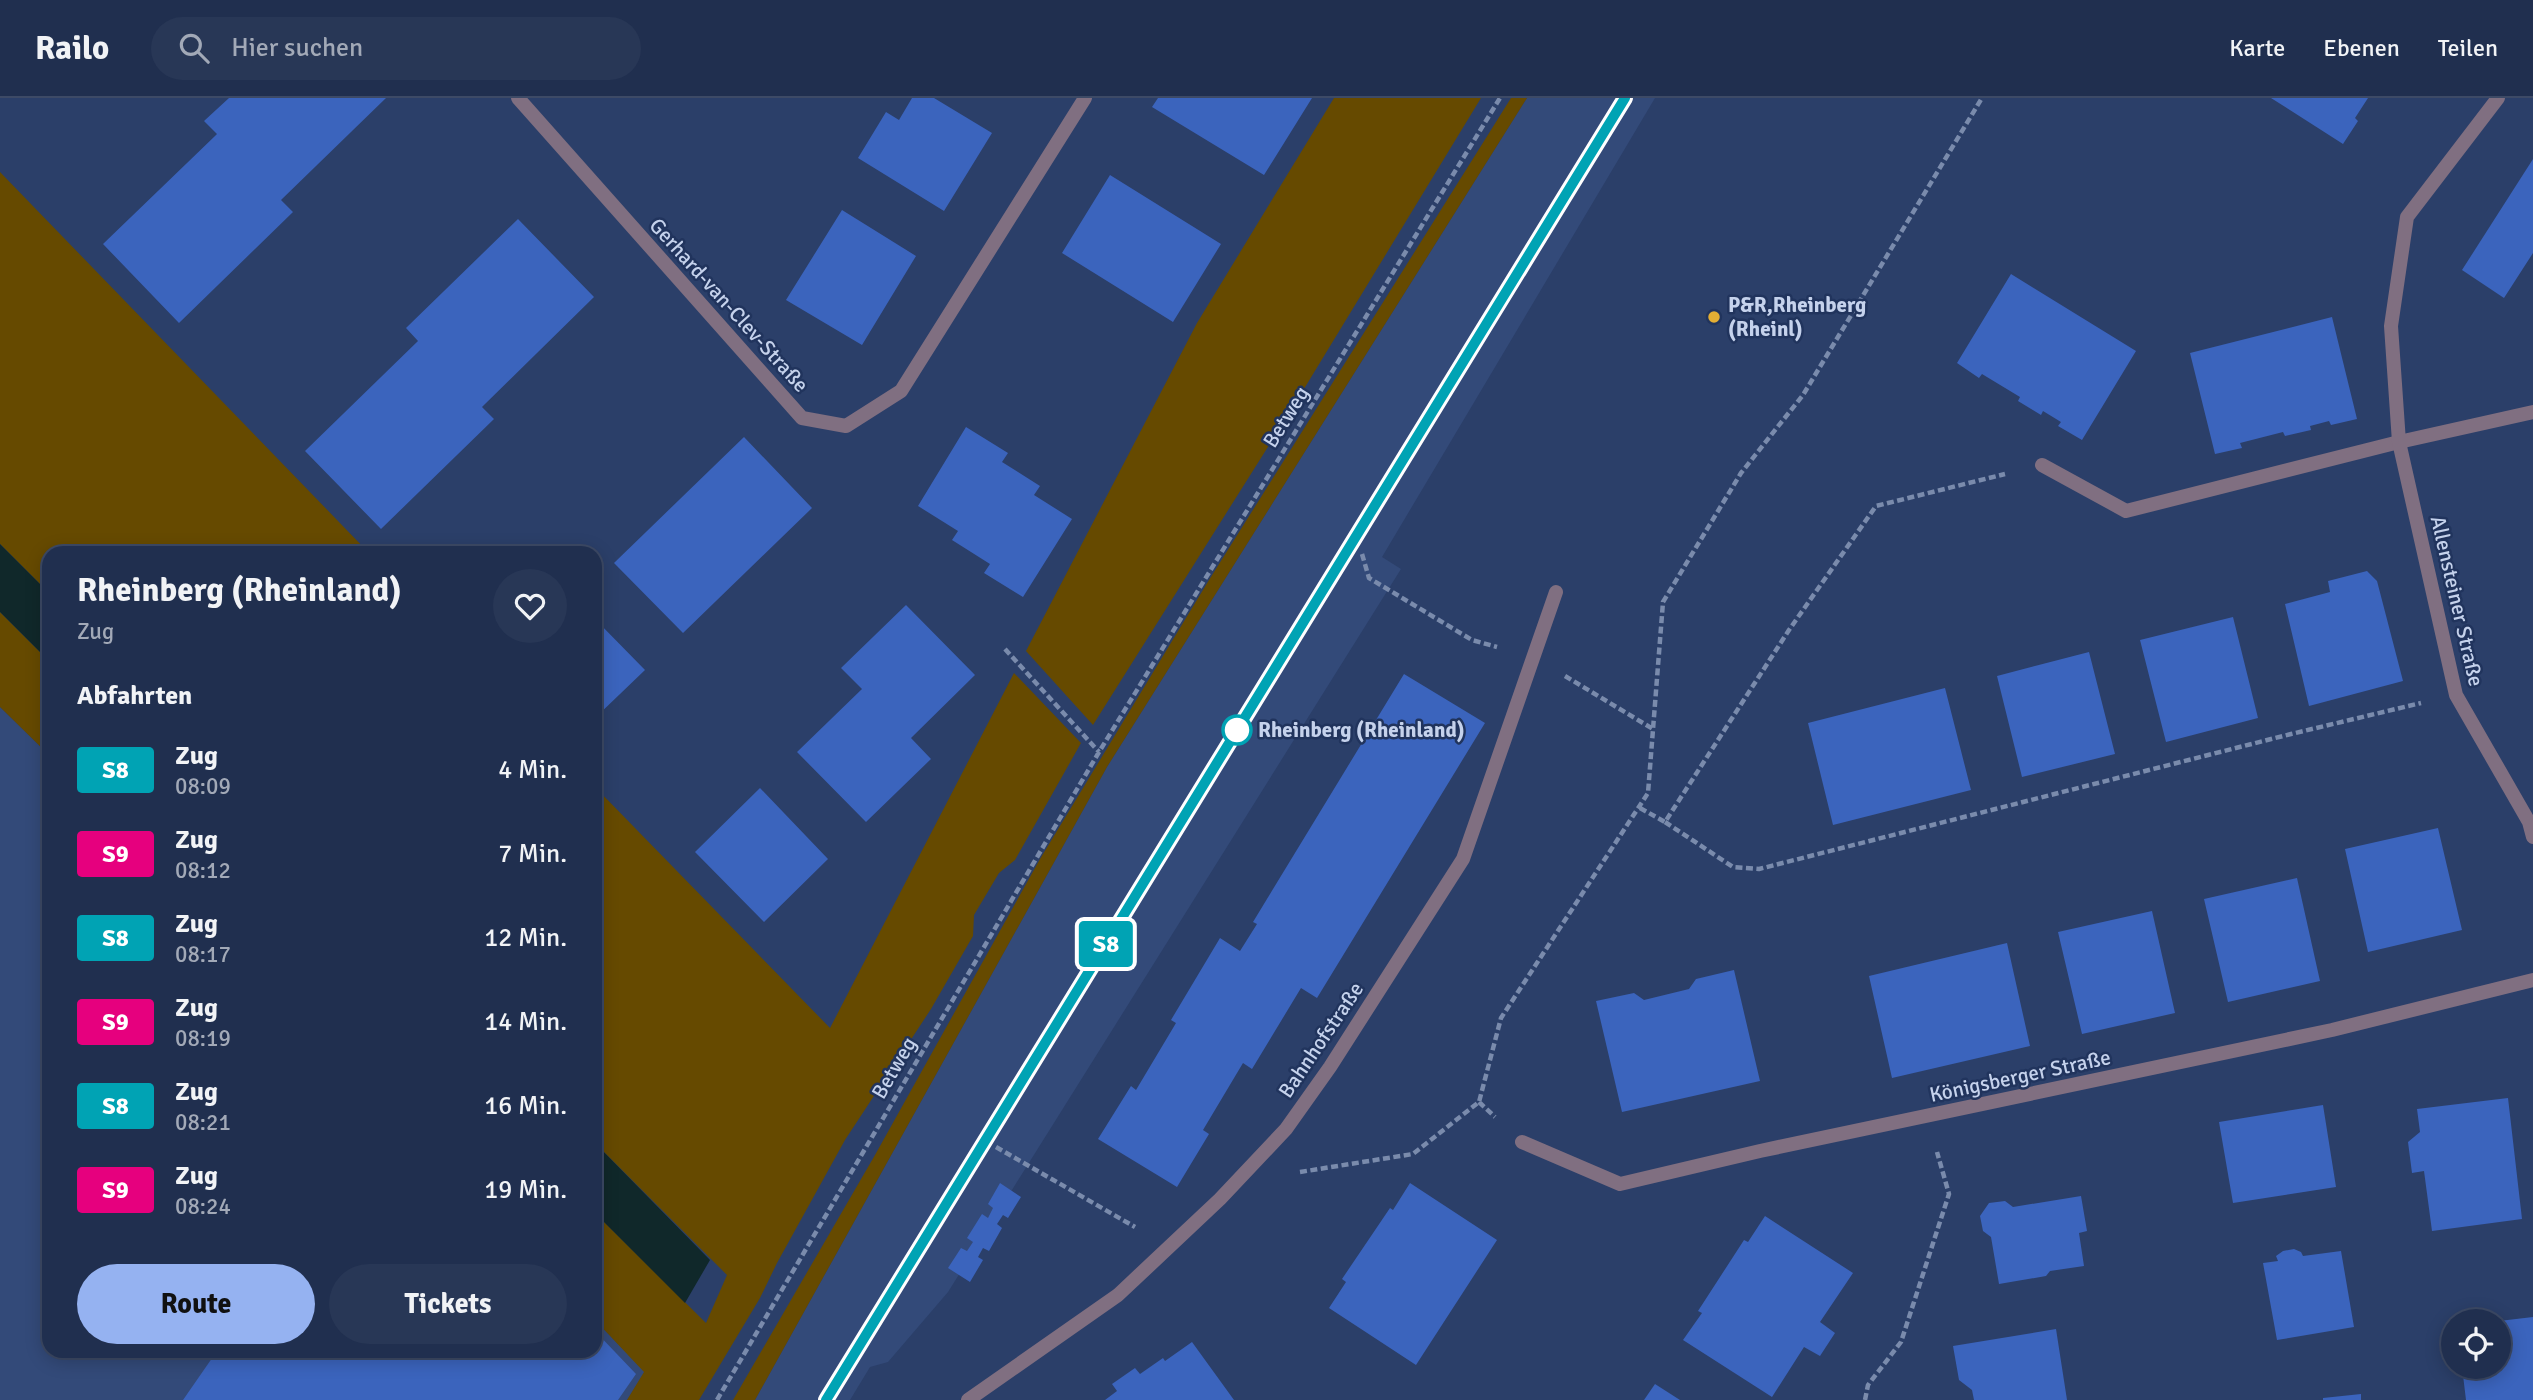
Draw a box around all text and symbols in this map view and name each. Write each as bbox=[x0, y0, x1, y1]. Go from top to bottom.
search box bbox=[151, 17, 641, 80]
text: Railo bbox=[35, 28, 109, 69]
icon: search bbox=[175, 29, 213, 67]
text: Hier suchen bbox=[231, 32, 363, 64]
text: Karte bbox=[2229, 33, 2285, 63]
text: Ebenen bbox=[2323, 33, 2400, 63]
text: Teilen bbox=[2438, 33, 2498, 63]
street label: Gerhard-van-Clev-Straße bbox=[644, 213, 814, 397]
place label: P&R,Rheinberg (Rheinl) bbox=[1728, 292, 1866, 342]
marker: P&R,Rheinberg (Rheinl) bbox=[1706, 309, 1722, 325]
street label: Betweg bbox=[1257, 382, 1315, 452]
street label: Allensteiner Straße bbox=[2425, 513, 2489, 689]
button: heart bbox=[493, 569, 567, 643]
text: Rheinberg (Rheinland) bbox=[77, 570, 402, 611]
text: Zug bbox=[77, 617, 114, 646]
text: Abfahrten bbox=[77, 680, 192, 712]
marker: Rheinberg (Rheinland) bbox=[1222, 715, 1252, 745]
place label: Rheinberg (Rheinland) bbox=[1258, 717, 1465, 743]
text: Zug bbox=[175, 740, 218, 772]
text: 4 Min. bbox=[498, 754, 567, 786]
text: S8 bbox=[102, 755, 129, 785]
text: 08:09 bbox=[175, 772, 231, 801]
text: Zug bbox=[175, 824, 218, 856]
text: 7 Min. bbox=[498, 838, 567, 870]
text: S9 bbox=[102, 839, 129, 869]
text: 08:12 bbox=[175, 856, 231, 885]
text: Zug bbox=[175, 908, 218, 940]
line badge: S8 bbox=[1074, 921, 1138, 967]
text: 12 Min. bbox=[484, 922, 567, 954]
text: S8 bbox=[102, 923, 129, 953]
text: S8 bbox=[1093, 929, 1119, 959]
text: 08:17 bbox=[175, 940, 231, 969]
street label: Bahnhofstraße bbox=[1273, 977, 1369, 1103]
text: Zug bbox=[175, 992, 218, 1024]
text: 14 Min. bbox=[484, 1006, 567, 1038]
text: S9 bbox=[102, 1007, 129, 1037]
text: 08:19 bbox=[175, 1024, 231, 1053]
street label: Betweg bbox=[866, 1032, 922, 1104]
street label: Königsberger Straße bbox=[1927, 1044, 2113, 1108]
text: Zug bbox=[175, 1076, 218, 1108]
text: 16 Min. bbox=[484, 1090, 567, 1122]
text: S8 bbox=[102, 1091, 129, 1121]
text: 08:21 bbox=[175, 1108, 231, 1137]
text: Zug bbox=[175, 1160, 218, 1192]
text: 19 Min. bbox=[484, 1174, 567, 1206]
text: S9 bbox=[102, 1175, 129, 1205]
text: 08:24 bbox=[175, 1192, 231, 1221]
button: Route bbox=[77, 1264, 315, 1344]
button: Tickets bbox=[329, 1264, 567, 1344]
map controls bbox=[2441, 1309, 2511, 1379]
button: locate bbox=[2441, 1309, 2511, 1379]

